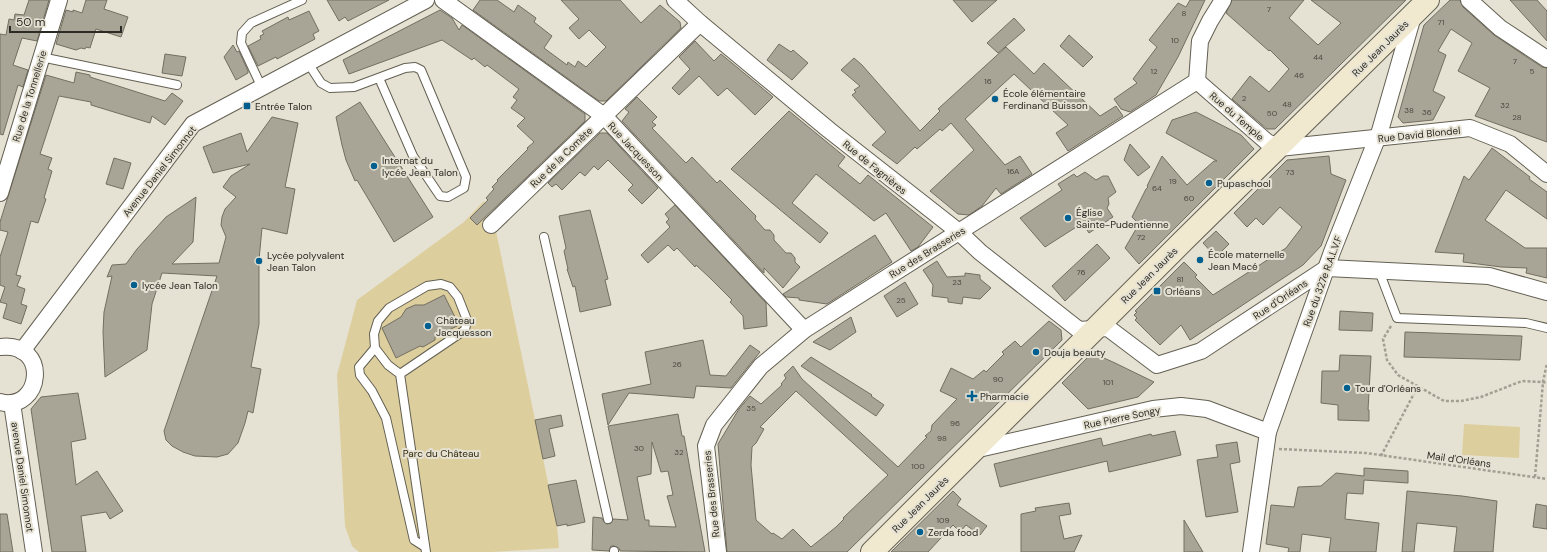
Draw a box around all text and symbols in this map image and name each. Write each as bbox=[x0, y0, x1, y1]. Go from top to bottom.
house number: 7 bbox=[1267, 4, 1271, 14]
scale bar bbox=[10, 8, 121, 34]
house number: 8 bbox=[1182, 8, 1187, 18]
text: 50 m bbox=[16, 14, 45, 30]
street label: Rue Jean Jaurès bbox=[1349, 17, 1411, 79]
house number: 71 bbox=[1438, 17, 1444, 27]
house number: 10 bbox=[1171, 35, 1180, 45]
street label: Rue de la Tonnellerie bbox=[9, 49, 50, 143]
house number: 44 bbox=[1313, 52, 1323, 62]
house number: 7 bbox=[1513, 56, 1517, 66]
house number: 12 bbox=[1150, 66, 1158, 76]
house number: 5 bbox=[1530, 66, 1535, 76]
house number: 46 bbox=[1294, 70, 1304, 80]
house number: 16 bbox=[984, 76, 992, 86]
place label: École élémentaire Ferdinand Buisson bbox=[1003, 87, 1088, 112]
street label: Rue du Temple bbox=[1207, 89, 1267, 144]
house number: 2 bbox=[1242, 93, 1247, 103]
marker: École élémentaire Ferdinand Buisson bbox=[990, 94, 1000, 104]
house number: 48 bbox=[1282, 99, 1292, 109]
place label: Entrée Talon bbox=[255, 100, 312, 113]
house number: 32 bbox=[1500, 100, 1510, 110]
marker: Entrée Talon bbox=[242, 101, 252, 111]
house number: 38 bbox=[1404, 105, 1414, 115]
house number: 36 bbox=[1422, 107, 1432, 117]
house number: 50 bbox=[1267, 108, 1278, 118]
house number: 28 bbox=[1512, 112, 1522, 122]
street label: Rue Jacquesson bbox=[605, 119, 666, 184]
street label: Avenue Daniel Simonnot bbox=[120, 123, 199, 219]
street label: Rue de la Comète bbox=[527, 124, 596, 190]
street label: Rue David Blondel bbox=[1377, 124, 1461, 145]
street label: Rue de Fagnières bbox=[840, 138, 909, 197]
place label: Internat du lycée Jean Talon bbox=[382, 154, 458, 179]
marker: Internat du lycée Jean Talon bbox=[369, 161, 379, 171]
house number: 16A bbox=[1007, 166, 1020, 176]
house number: 73 bbox=[1286, 167, 1295, 177]
house number: 19 bbox=[1169, 176, 1177, 186]
place label: Pupaschool bbox=[1217, 177, 1271, 190]
marker: Pupaschool bbox=[1204, 178, 1214, 188]
house number: 64 bbox=[1152, 183, 1162, 193]
house number: 60 bbox=[1184, 193, 1195, 203]
place label: Église Sainte-Pudentienne bbox=[1076, 206, 1169, 231]
marker: Église Sainte-Pudentienne bbox=[1063, 213, 1073, 223]
street label: Rue des Brasseries bbox=[887, 224, 968, 281]
house number: 72 bbox=[1137, 232, 1146, 242]
street label: Rue du 327e R.A.L.V.F bbox=[1300, 233, 1345, 328]
street label: Rue Jean Jaurès bbox=[1118, 244, 1180, 306]
place label: École maternelle Jean Macé bbox=[1208, 248, 1285, 273]
place label: Lycée polyvalent Jean Talon bbox=[267, 249, 345, 274]
marker: École maternelle Jean Macé bbox=[1195, 255, 1205, 265]
marker: Lycée polyvalent Jean Talon bbox=[254, 256, 264, 266]
house number: 76 bbox=[1076, 267, 1086, 277]
house number: 81 bbox=[1176, 274, 1184, 284]
street label: Rue d'Orléans bbox=[1250, 276, 1310, 323]
house number: 23 bbox=[952, 277, 962, 287]
place label: lycée Jean Talon bbox=[142, 279, 218, 292]
marker: lycée Jean Talon bbox=[129, 280, 139, 290]
place label: Orléans bbox=[1165, 285, 1201, 298]
marker: Orléans bbox=[1152, 286, 1162, 296]
house number: 25 bbox=[896, 295, 906, 305]
place label: Château Jacquesson bbox=[436, 314, 492, 339]
marker: Château Jacquesson bbox=[423, 321, 433, 331]
place label: Douja beauty bbox=[1044, 346, 1106, 359]
marker: Douja beauty bbox=[1031, 347, 1041, 357]
house number: 26 bbox=[672, 359, 682, 369]
house number: 90 bbox=[993, 374, 1004, 384]
house number: 101 bbox=[1103, 377, 1113, 387]
place label: Tour d'Orléans bbox=[1355, 382, 1421, 395]
marker: Tour d'Orléans bbox=[1342, 383, 1352, 393]
place label: Pharmacie bbox=[980, 390, 1029, 403]
marker: Pharmacie bbox=[967, 391, 977, 401]
house number: 35 bbox=[746, 403, 756, 413]
street label: Rue Pierre Songy bbox=[1083, 403, 1162, 432]
house number: 96 bbox=[950, 418, 960, 428]
street label: avenue Daniel Simonnot bbox=[8, 421, 37, 533]
house number: 98 bbox=[937, 433, 947, 443]
house number: 30 bbox=[634, 443, 645, 453]
park label: Parc du Château bbox=[403, 447, 479, 460]
house number: 32 bbox=[674, 447, 684, 457]
street label: Mail d'Orléans bbox=[1426, 449, 1492, 470]
street label: Rue des Brasseries bbox=[700, 450, 723, 538]
house number: 100 bbox=[911, 461, 925, 471]
street label: Rue Jean Jaurès bbox=[889, 473, 951, 535]
house number: 109 bbox=[937, 515, 950, 525]
place label: Zerda food bbox=[928, 526, 978, 539]
marker: Zerda food bbox=[915, 527, 925, 537]

